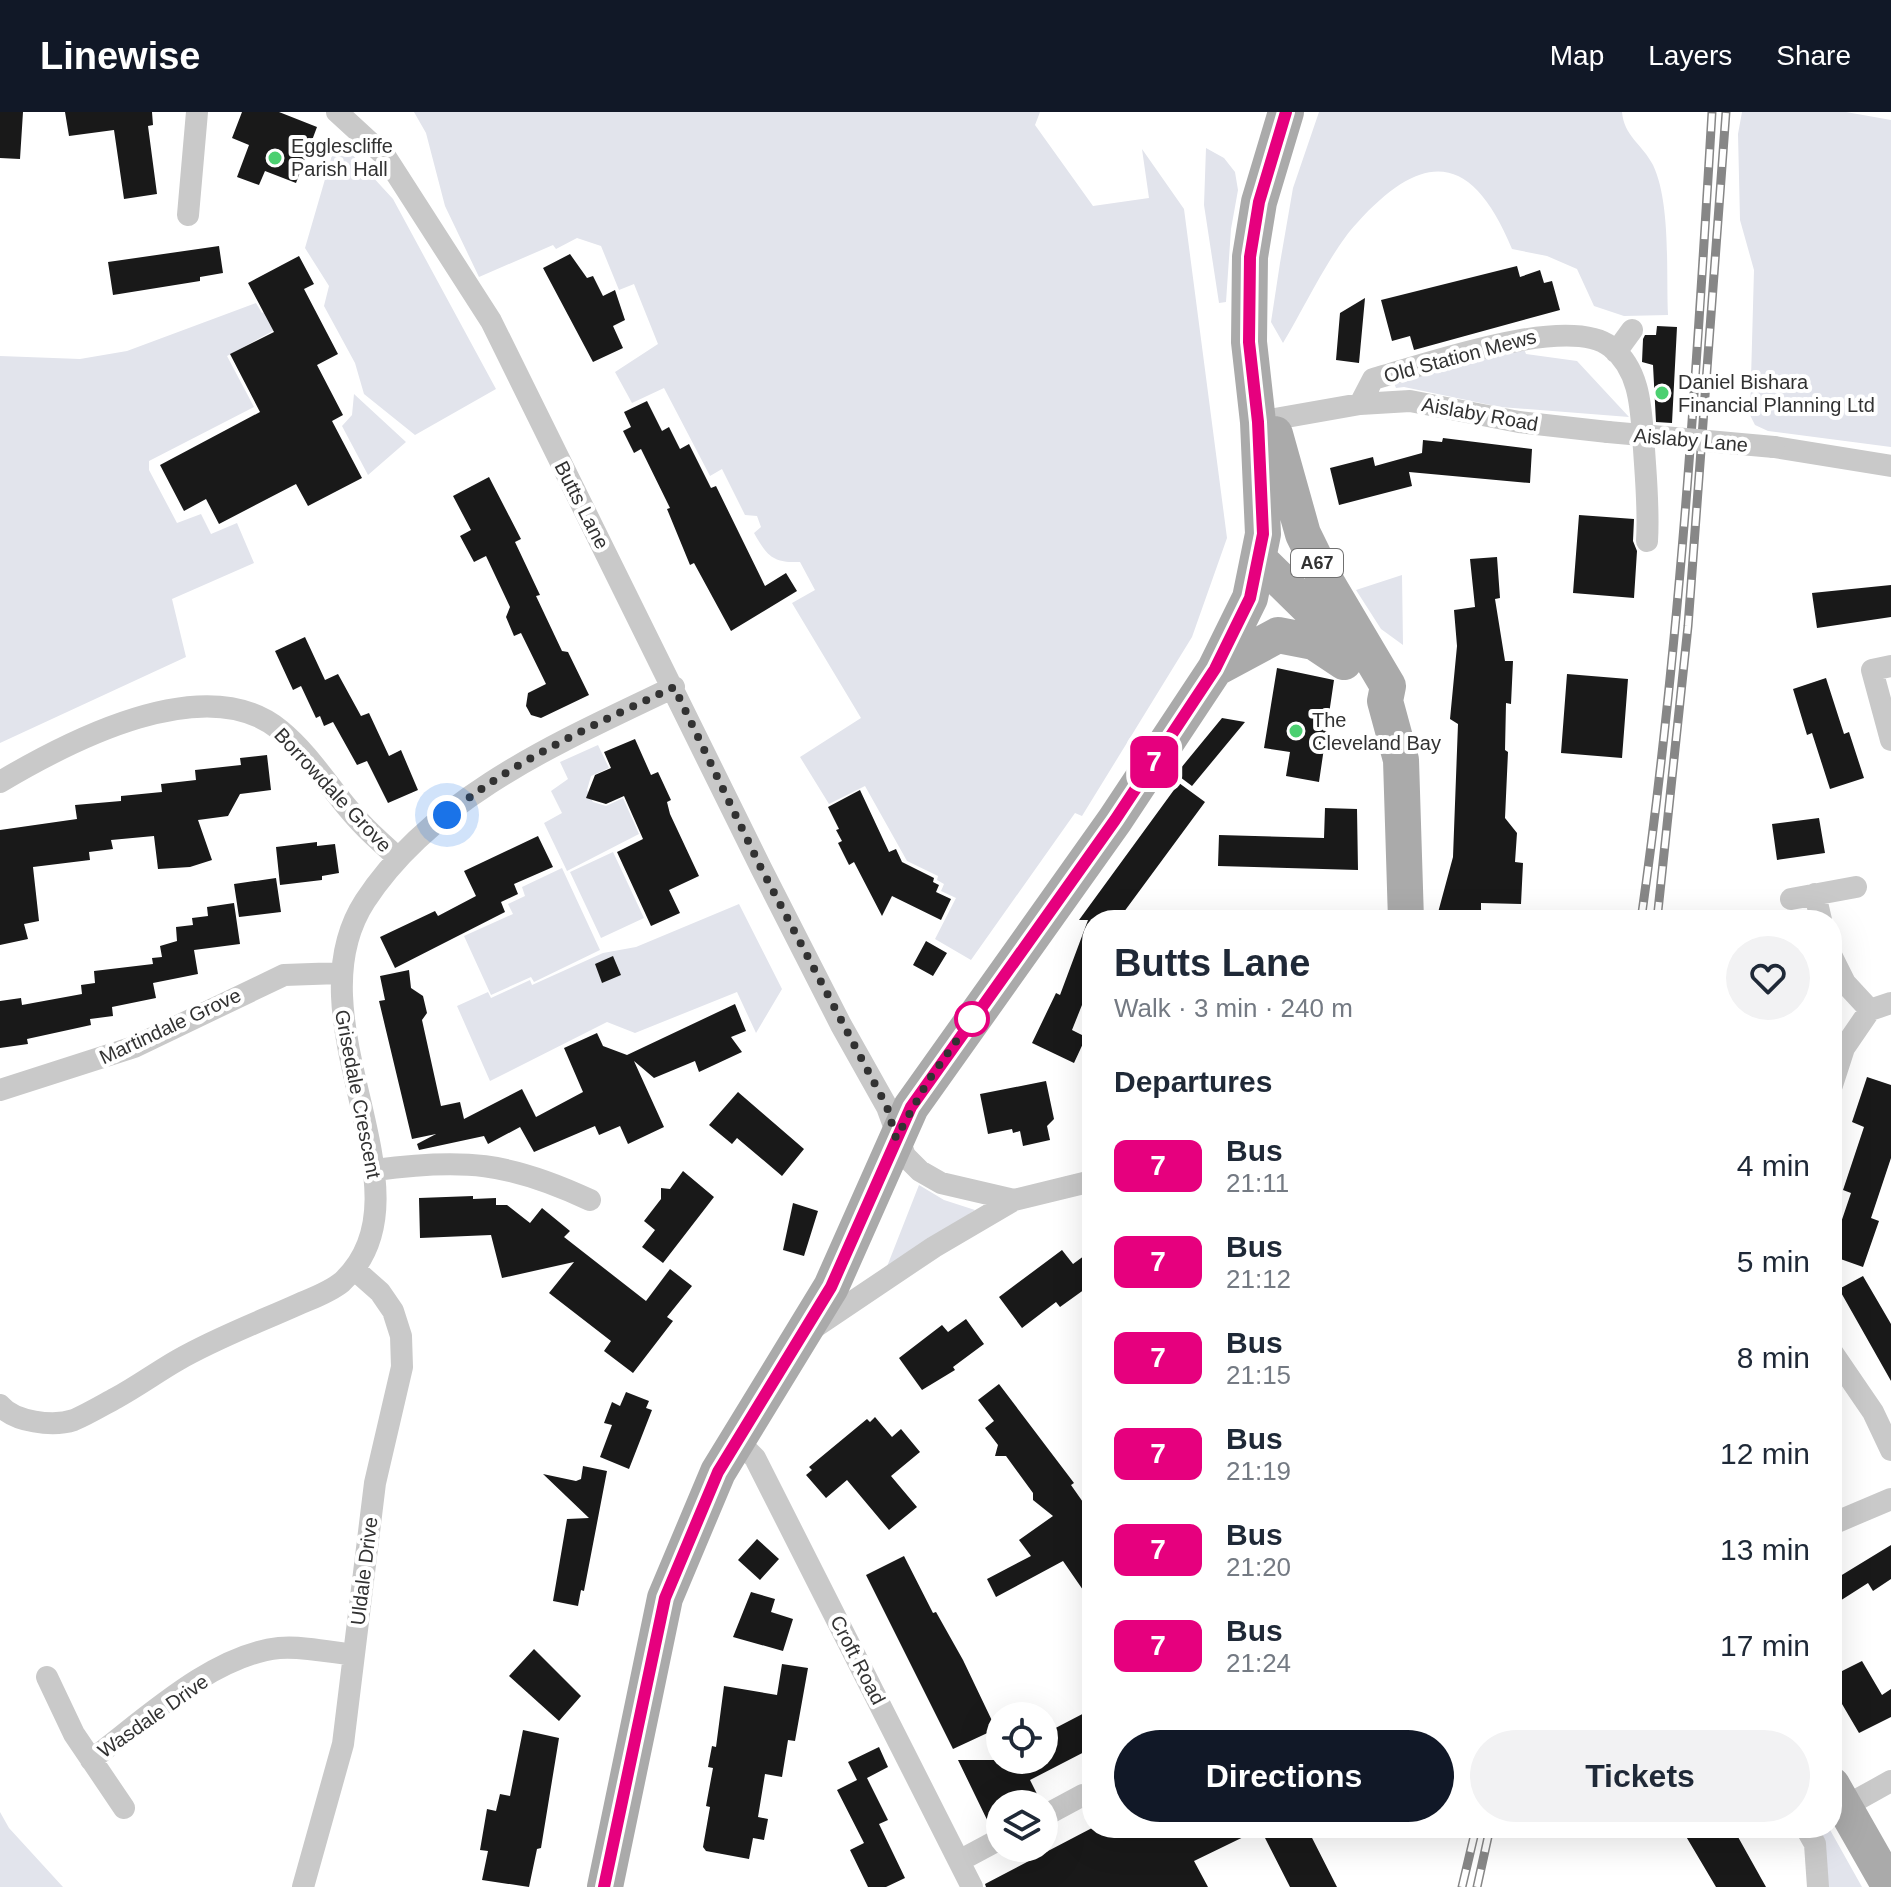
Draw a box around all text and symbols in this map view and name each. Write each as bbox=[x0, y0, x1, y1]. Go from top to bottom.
text: Linewise bbox=[40, 35, 201, 77]
text: Map bbox=[1550, 40, 1604, 71]
text: Layers bbox=[1648, 40, 1732, 71]
text: Share bbox=[1776, 40, 1851, 71]
place label: Egglescliffe Parish Hall bbox=[291, 135, 393, 180]
marker: Egglescliffe Parish Hall bbox=[266, 149, 284, 167]
street label: Old Station Mews bbox=[1381, 325, 1539, 387]
place label: Daniel Bishara Financial Planning Ltd bbox=[1678, 371, 1875, 416]
marker: Daniel Bishara Financial Planning Ltd bbox=[1653, 384, 1671, 402]
street label: Aislaby Road bbox=[1420, 393, 1540, 435]
street label: Aislaby Lane bbox=[1633, 424, 1749, 456]
street label: Butts Lane bbox=[550, 457, 614, 553]
road number: A67 bbox=[1291, 549, 1343, 577]
place label: The Cleveland Bay bbox=[1312, 709, 1441, 754]
marker: The Cleveland Bay bbox=[1287, 722, 1305, 740]
street label: Borrowdale Grove bbox=[270, 724, 396, 856]
line badge: 7 bbox=[1128, 736, 1180, 788]
text: 7 bbox=[1146, 746, 1162, 777]
your location bbox=[427, 795, 467, 835]
button: heart bbox=[1726, 936, 1810, 1020]
text: Butts Lane bbox=[1114, 942, 1310, 984]
street label: Martindale Grove bbox=[96, 984, 244, 1068]
text: Walk · 3 min · 240 m bbox=[1114, 993, 1353, 1023]
unlabelled marker bbox=[955, 1002, 989, 1036]
street label: Grisedale Crescent bbox=[331, 1008, 385, 1181]
text: Departures bbox=[1114, 1065, 1272, 1098]
text: Bus bbox=[1226, 1134, 1283, 1167]
text: 4 min bbox=[1737, 1149, 1810, 1182]
text: 7 bbox=[1150, 1150, 1166, 1181]
text: 21:11 bbox=[1226, 1168, 1289, 1198]
text: Bus bbox=[1226, 1230, 1283, 1263]
text: 5 min bbox=[1737, 1245, 1810, 1278]
text: 7 bbox=[1150, 1246, 1166, 1277]
text: 21:12 bbox=[1226, 1264, 1291, 1294]
text: Bus bbox=[1226, 1326, 1283, 1359]
text: 8 min bbox=[1737, 1341, 1810, 1374]
text: 7 bbox=[1150, 1342, 1166, 1373]
text: 21:15 bbox=[1226, 1360, 1291, 1390]
text: Bus bbox=[1226, 1422, 1283, 1455]
text: 12 min bbox=[1720, 1437, 1810, 1470]
text: 7 bbox=[1150, 1438, 1166, 1469]
text: 21:19 bbox=[1226, 1456, 1291, 1486]
street label: Uldale Drive bbox=[346, 1516, 382, 1626]
text: Bus bbox=[1226, 1518, 1283, 1551]
text: 13 min bbox=[1720, 1533, 1810, 1566]
text: 7 bbox=[1150, 1534, 1166, 1565]
text: 21:20 bbox=[1226, 1552, 1291, 1582]
street label: Croft Road bbox=[826, 1612, 890, 1708]
text: Bus bbox=[1226, 1614, 1283, 1647]
text: 17 min bbox=[1720, 1629, 1810, 1662]
text: 7 bbox=[1150, 1630, 1166, 1661]
text: 21:24 bbox=[1226, 1648, 1291, 1678]
street label: Wasdale Drive bbox=[94, 1670, 212, 1762]
map controls bbox=[986, 1702, 1058, 1862]
button: locate bbox=[986, 1702, 1058, 1774]
button: Directions bbox=[1114, 1730, 1454, 1822]
button: Tickets bbox=[1470, 1730, 1810, 1822]
button: layers bbox=[986, 1790, 1058, 1862]

